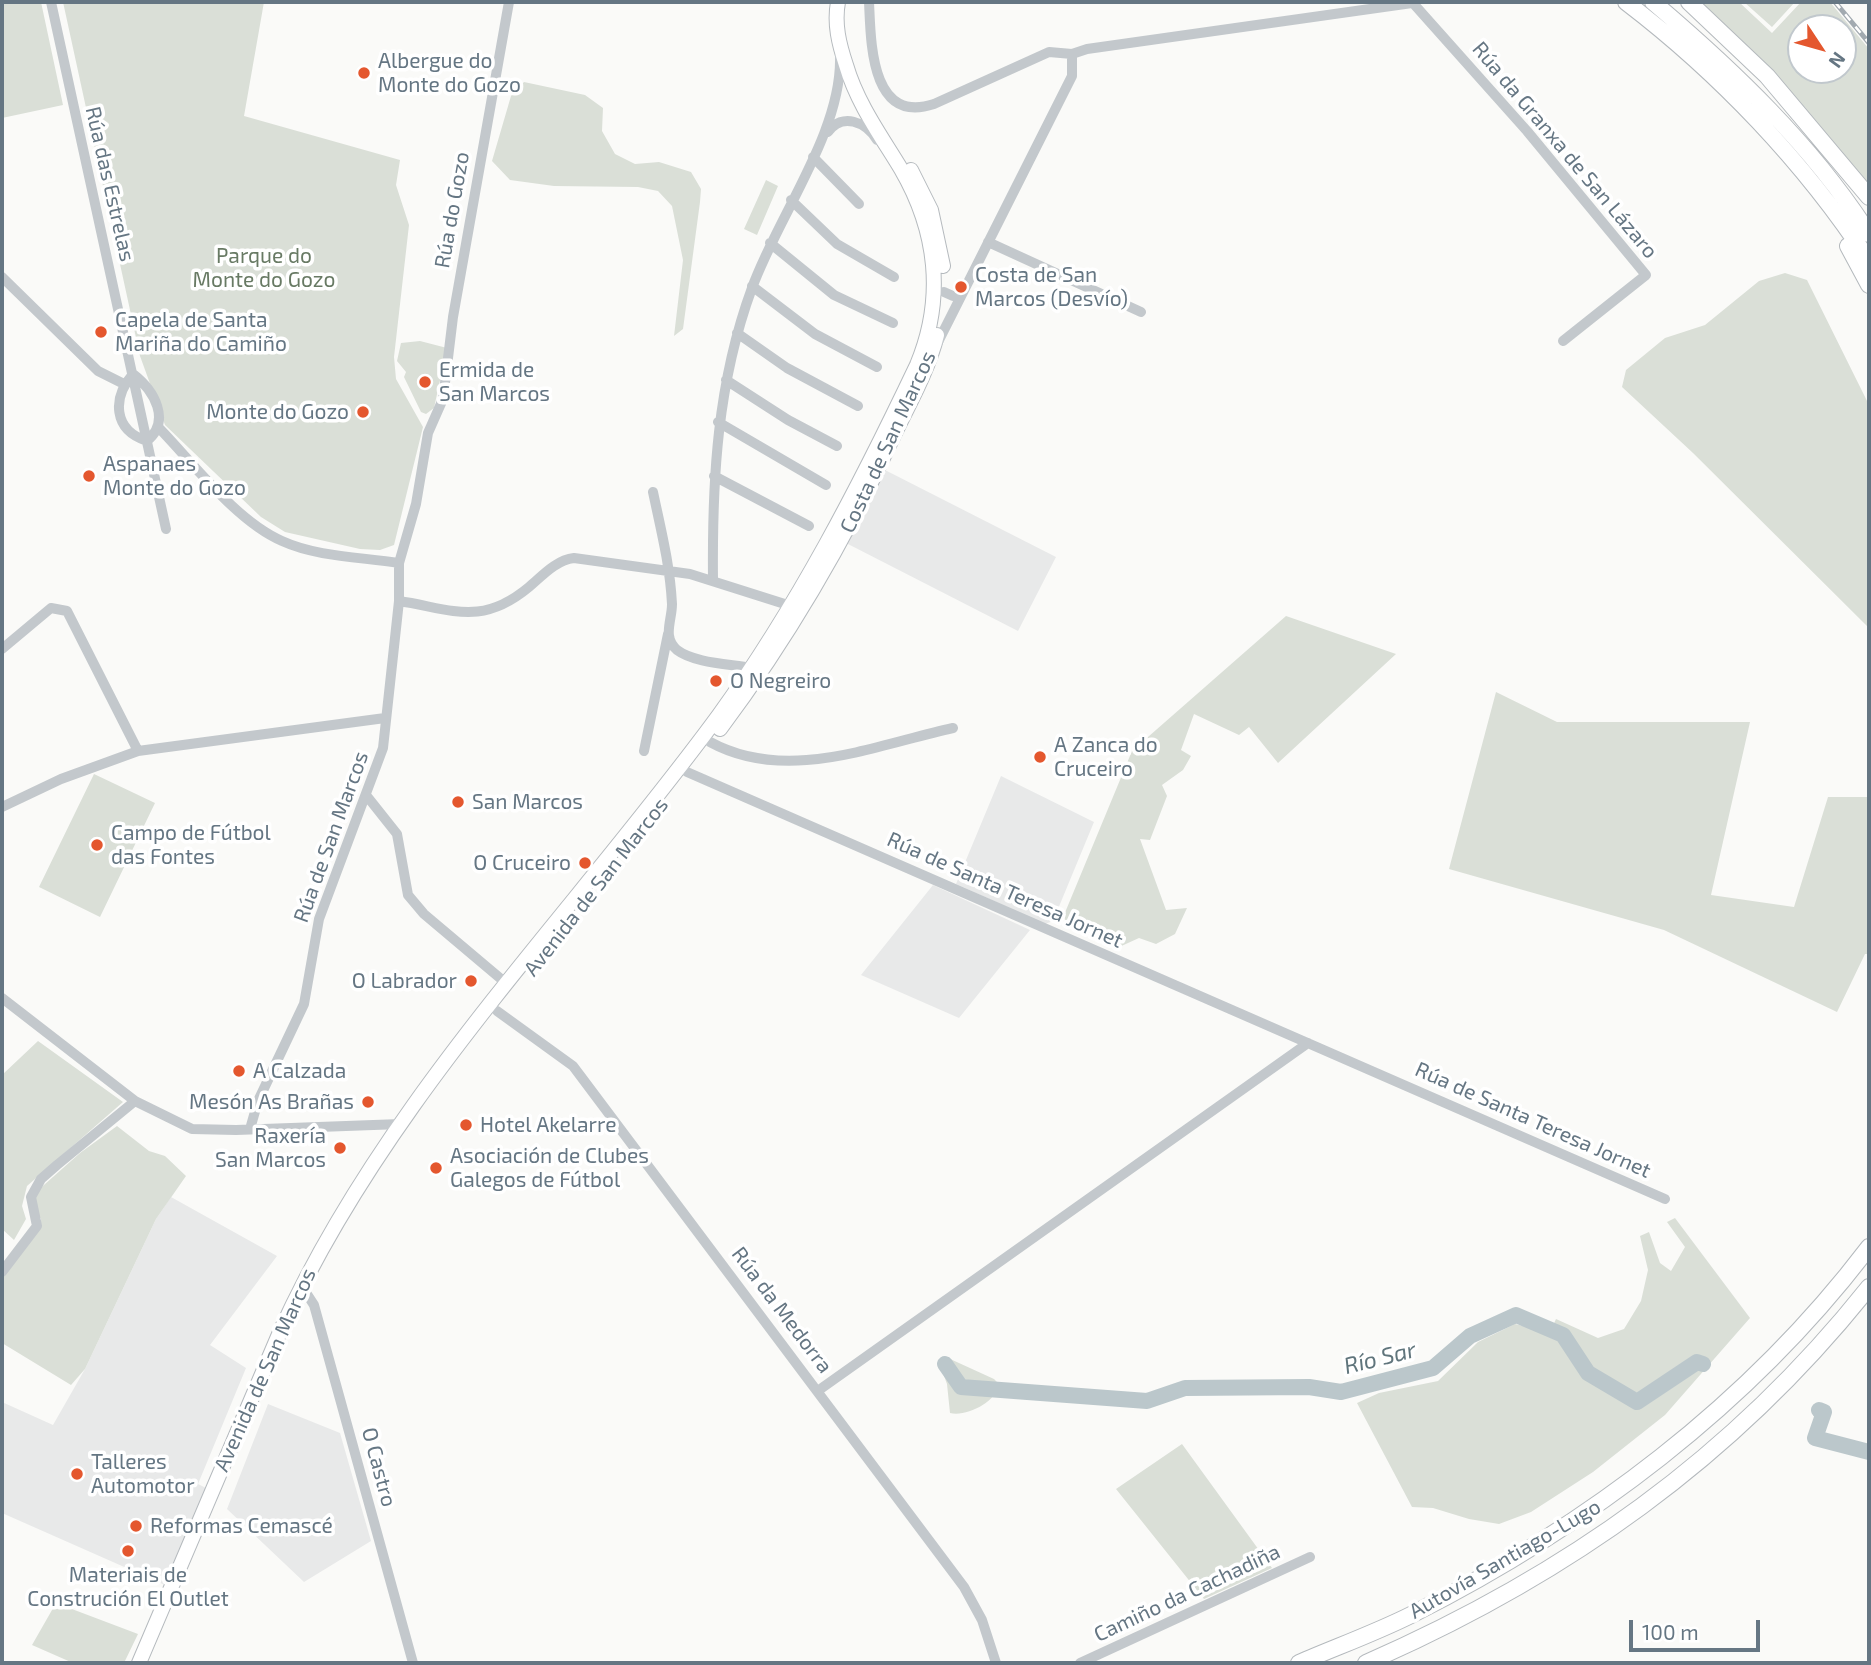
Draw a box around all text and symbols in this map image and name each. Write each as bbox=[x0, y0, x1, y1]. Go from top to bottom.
north arrow bbox=[1787, 14, 1857, 84]
street label: Rúa da Granxa de San Lázaro bbox=[1467, 37, 1663, 263]
place label: Albergue do Monte do Gozo bbox=[378, 48, 521, 98]
text: N bbox=[1824, 48, 1851, 73]
marker: Albergue do Monte do Gozo bbox=[356, 65, 372, 81]
street label: Rúa das Estrelas bbox=[80, 104, 140, 264]
street label: Rúa do Gozo bbox=[429, 150, 475, 270]
park label: Parque do Monte do Gozo bbox=[193, 243, 335, 293]
place label: Costa de San Marcos (Desvío) bbox=[975, 262, 1128, 312]
marker: Costa de San Marcos (Desvío) bbox=[953, 279, 969, 295]
place label: Capela de Santa Mariña do Camiño bbox=[115, 307, 287, 357]
marker: Capela de Santa Mariña do Camiño bbox=[93, 324, 109, 340]
street label: Costa de San Marcos bbox=[835, 347, 941, 537]
place label: Ermida de San Marcos bbox=[439, 357, 550, 407]
marker: Ermida de San Marcos bbox=[417, 374, 433, 390]
place label: Monte do Gozo bbox=[206, 399, 349, 425]
marker: Monte do Gozo bbox=[355, 404, 371, 420]
place label: Aspanaes Monte do Gozo bbox=[103, 451, 246, 501]
marker: Aspanaes Monte do Gozo bbox=[81, 468, 97, 484]
place label: O Negreiro bbox=[730, 668, 831, 694]
marker: O Negreiro bbox=[708, 673, 724, 689]
place label: A Zanca do Cruceiro bbox=[1054, 732, 1158, 782]
street label: Rúa de San Marcos bbox=[288, 748, 374, 926]
marker: A Zanca do Cruceiro bbox=[1032, 749, 1048, 765]
place label: San Marcos bbox=[472, 789, 583, 815]
street label: Avenida de San Marcos bbox=[518, 793, 674, 981]
marker: San Marcos bbox=[450, 794, 466, 810]
place label: Campo de Fútbol das Fontes bbox=[111, 820, 271, 870]
street label: Rúa de Santa Teresa Jornet bbox=[883, 827, 1127, 953]
marker: Campo de Fútbol das Fontes bbox=[89, 837, 105, 853]
place label: O Cruceiro bbox=[473, 850, 571, 876]
marker: O Cruceiro bbox=[577, 855, 593, 871]
place label: O Labrador bbox=[352, 968, 457, 994]
marker: O Labrador bbox=[463, 973, 479, 989]
street label: Rúa de Santa Teresa Jornet bbox=[1411, 1057, 1655, 1183]
place label: A Calzada bbox=[253, 1058, 346, 1084]
marker: A Calzada bbox=[231, 1063, 247, 1079]
place label: Mesón As Brañas bbox=[189, 1089, 354, 1115]
marker: Mesón As Brañas bbox=[360, 1094, 376, 1110]
place label: Hotel Akelarre bbox=[480, 1112, 616, 1138]
marker: Hotel Akelarre bbox=[458, 1117, 474, 1133]
place label: Raxería San Marcos bbox=[215, 1123, 326, 1173]
marker: Raxería San Marcos bbox=[332, 1140, 348, 1156]
place label: Asociación de Clubes Galegos de Fútbol bbox=[450, 1143, 649, 1193]
marker: Asociación de Clubes Galegos de Fútbol bbox=[428, 1160, 444, 1176]
street label: Rúa da Medorra bbox=[726, 1242, 838, 1378]
street label: Avenida de San Marcos bbox=[209, 1265, 321, 1475]
water label: Río Sar bbox=[1341, 1336, 1419, 1380]
street label: O Castro bbox=[356, 1425, 402, 1509]
place label: Talleres Automotor bbox=[91, 1449, 195, 1499]
marker: Talleres Automotor bbox=[69, 1466, 85, 1482]
street label: Autovía Santiago-Lugo bbox=[1405, 1494, 1605, 1624]
place label: Reformas Cemascé bbox=[150, 1513, 333, 1539]
marker: Reformas Cemascé bbox=[128, 1518, 144, 1534]
street label: Camiño da Cachadiña bbox=[1090, 1539, 1284, 1647]
marker: Materiais de Construción El Outlet bbox=[120, 1543, 136, 1559]
place label: Materiais de Construción El Outlet bbox=[27, 1562, 229, 1612]
scale bar bbox=[1633, 1606, 1764, 1650]
text: 100 m bbox=[1642, 1619, 1699, 1644]

